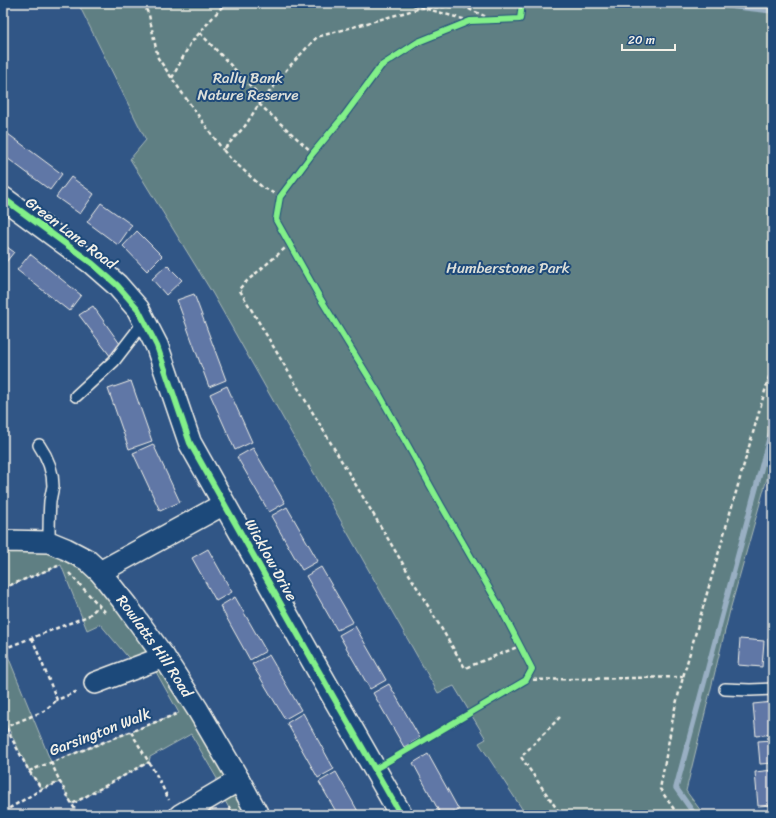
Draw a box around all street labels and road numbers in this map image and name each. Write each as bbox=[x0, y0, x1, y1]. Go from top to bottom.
street label: Green Lane Road bbox=[20, 190, 123, 277]
street label: Wicklow Drive bbox=[238, 514, 305, 606]
street label: Rowlatts Hill Road bbox=[110, 589, 200, 704]
street label: Garsington Walk bbox=[45, 701, 155, 763]

